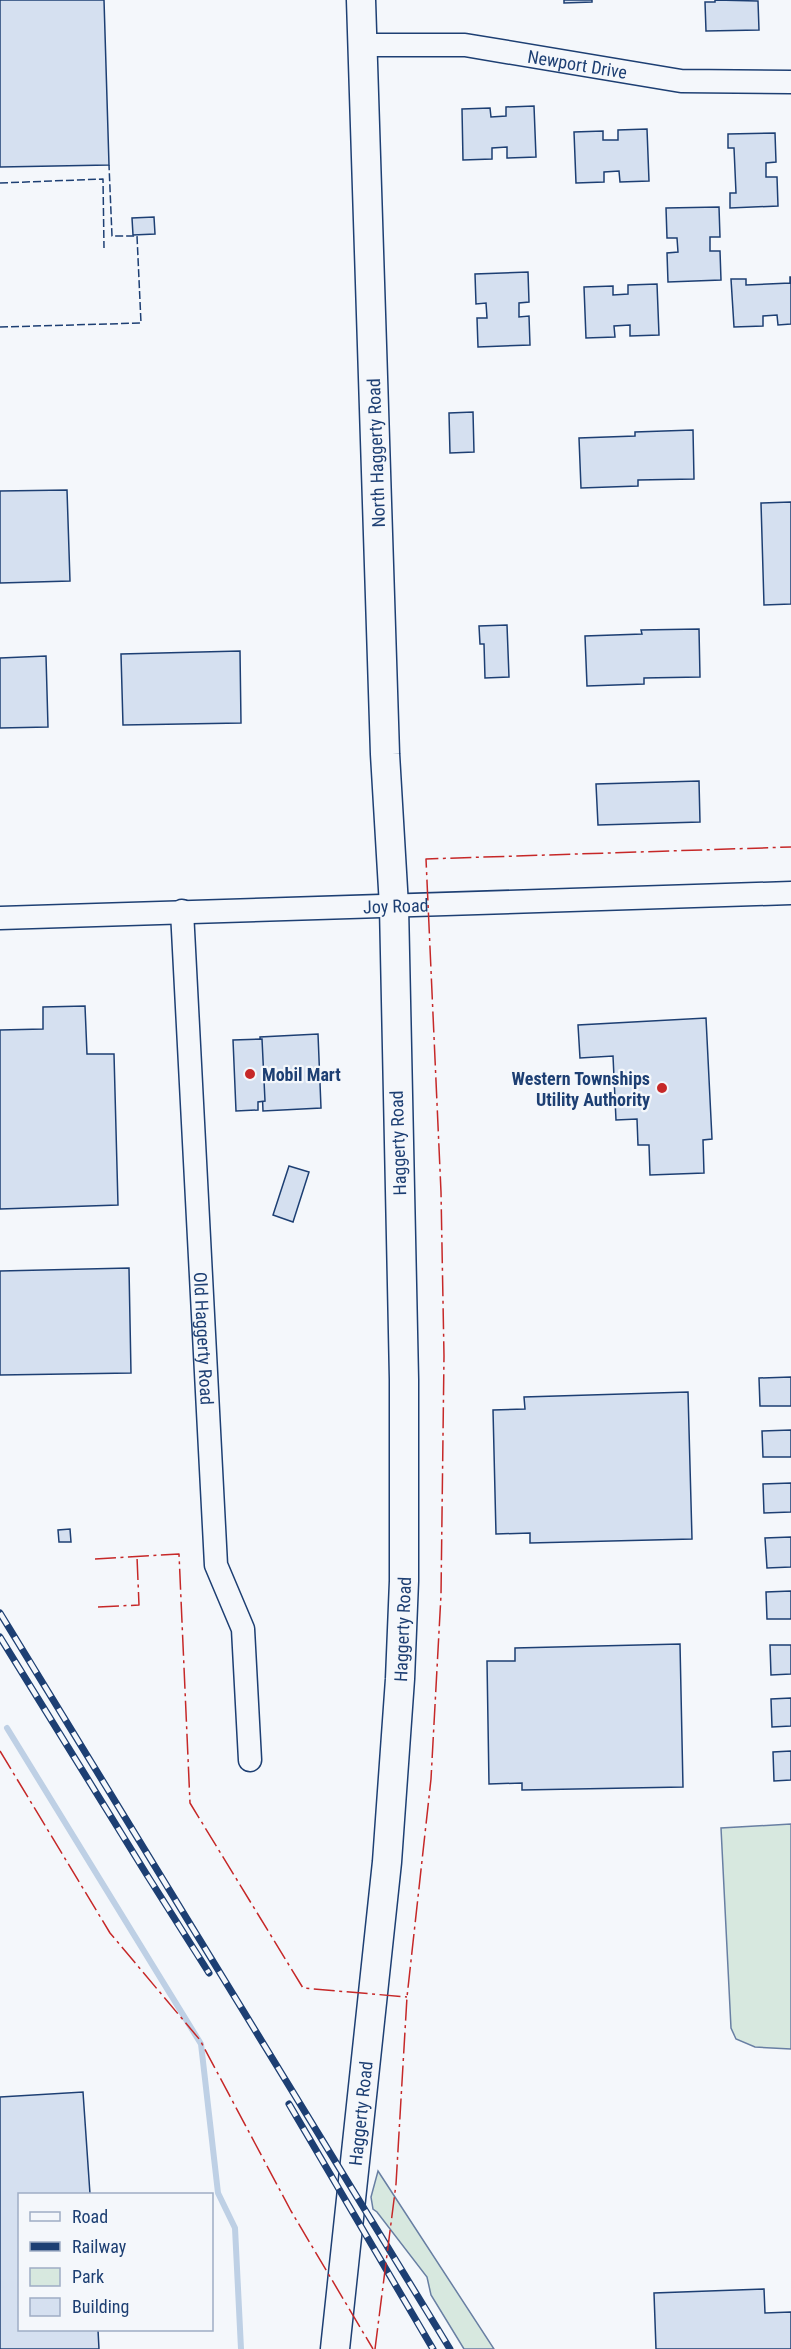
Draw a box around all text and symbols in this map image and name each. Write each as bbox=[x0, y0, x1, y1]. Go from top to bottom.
street label: Newport Drive bbox=[526, 45, 629, 82]
street label: North Haggerty Road bbox=[363, 378, 389, 528]
street label: Joy Road bbox=[363, 894, 429, 917]
place label: Mobil Mart bbox=[262, 1064, 341, 1085]
marker: Mobil Mart bbox=[243, 1067, 257, 1081]
place label: Western Townships Utility Authority bbox=[512, 1068, 650, 1110]
marker: Western Townships Utility Authority bbox=[655, 1081, 669, 1095]
street label: Haggerty Road bbox=[386, 1090, 410, 1196]
street label: Old Haggerty Road bbox=[190, 1271, 218, 1405]
street label: Haggerty Road bbox=[389, 1576, 415, 1682]
street label: Haggerty Road bbox=[344, 2060, 376, 2167]
legend bbox=[18, 2193, 213, 2331]
text: Road bbox=[72, 2206, 108, 2227]
text: Railway bbox=[72, 2236, 127, 2257]
text: Park bbox=[72, 2266, 104, 2287]
text: Building bbox=[72, 2296, 129, 2317]

